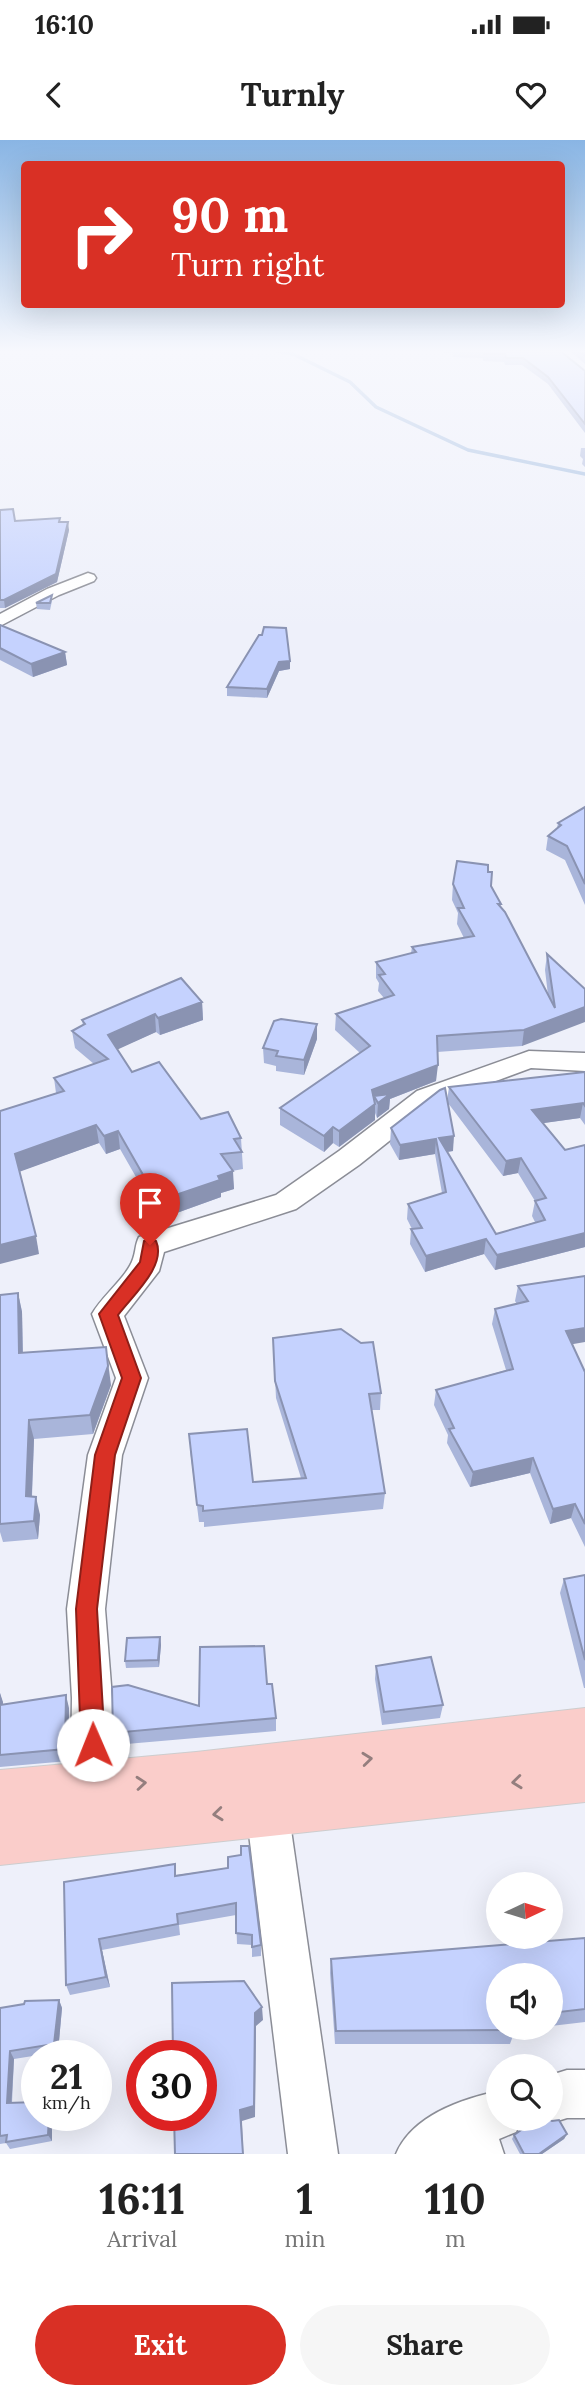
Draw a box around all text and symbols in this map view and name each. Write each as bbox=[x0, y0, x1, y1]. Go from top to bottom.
text: 16:10 bbox=[35, 8, 94, 41]
text: Turnly bbox=[241, 74, 344, 115]
icon: back bbox=[35, 76, 73, 114]
icon: heart bbox=[512, 76, 550, 114]
text: 90 m bbox=[171, 183, 288, 245]
icon: right bbox=[56, 189, 147, 280]
text: Turn right bbox=[171, 244, 324, 285]
pin bbox=[120, 1173, 180, 1245]
icon: arrive bbox=[131, 1184, 169, 1222]
position arrow bbox=[56, 1708, 130, 1782]
one-way arrow bbox=[362, 1752, 373, 1767]
one-way arrow bbox=[511, 1775, 523, 1790]
one-way arrow bbox=[136, 1776, 147, 1791]
one-way arrow bbox=[212, 1806, 223, 1821]
north arrow bbox=[486, 1872, 564, 1950]
map controls bbox=[486, 1872, 563, 2131]
button: sound bbox=[486, 1963, 563, 2040]
speed limit sign: 30 bbox=[126, 2040, 217, 2131]
text: 21 bbox=[50, 2054, 83, 2099]
button: search bbox=[486, 2054, 563, 2131]
text: km/h bbox=[42, 2091, 91, 2114]
text: 16:11 bbox=[99, 2172, 185, 2226]
text: 1 bbox=[296, 2172, 314, 2226]
text: 110 bbox=[425, 2172, 486, 2226]
text: Arrival bbox=[107, 2224, 177, 2253]
text: min bbox=[284, 2224, 325, 2253]
text: m bbox=[445, 2224, 465, 2253]
button: Exit bbox=[35, 2305, 286, 2385]
button: Share bbox=[300, 2305, 550, 2385]

